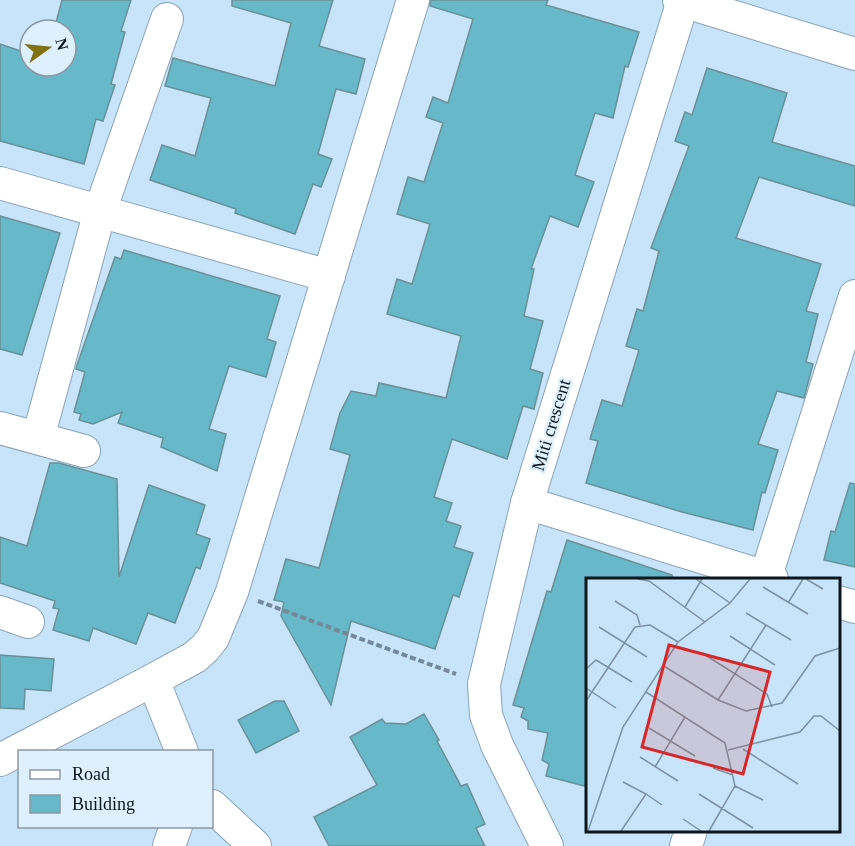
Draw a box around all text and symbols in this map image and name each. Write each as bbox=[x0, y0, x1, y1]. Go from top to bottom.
north arrow bbox=[18, 18, 78, 78]
text: N bbox=[52, 36, 72, 52]
street label: Miti crescent bbox=[528, 377, 574, 473]
inset map bbox=[586, 578, 840, 831]
legend bbox=[18, 750, 213, 828]
text: Road bbox=[72, 764, 110, 784]
text: Building bbox=[72, 794, 135, 814]

